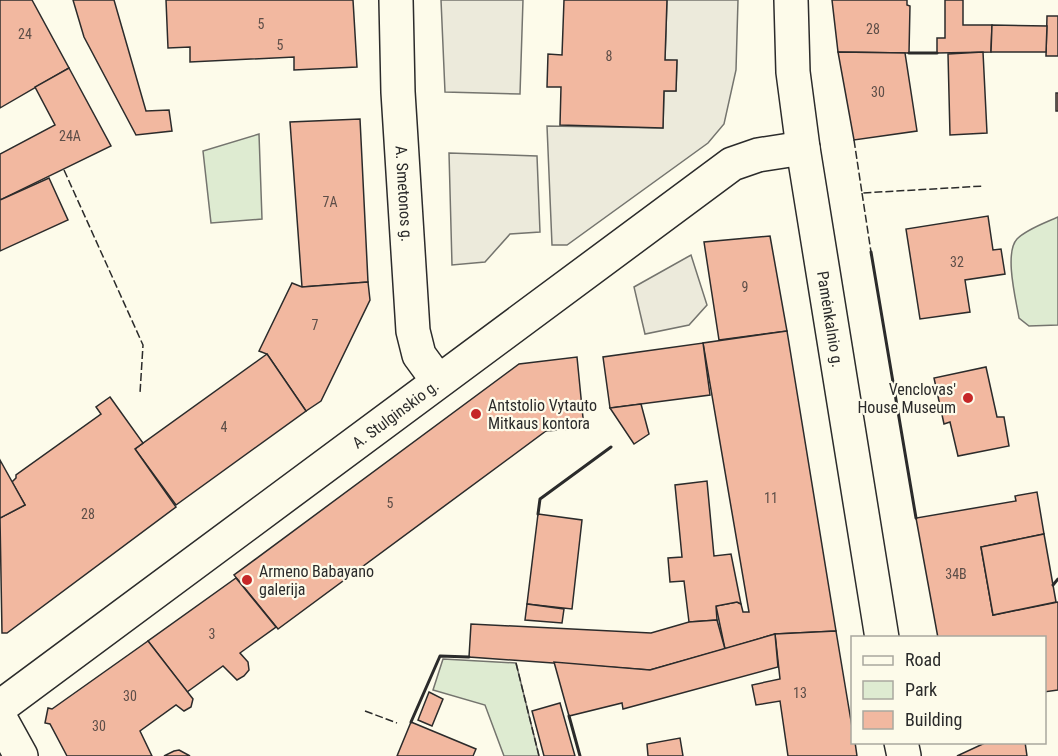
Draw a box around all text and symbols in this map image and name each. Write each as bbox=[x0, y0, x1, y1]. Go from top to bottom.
house number: 5 bbox=[258, 16, 265, 32]
house number: 28 bbox=[866, 21, 880, 37]
house number: 24 bbox=[18, 26, 32, 42]
house number: 5 bbox=[277, 37, 284, 53]
house number: 8 bbox=[606, 48, 613, 64]
house number: 30 bbox=[871, 84, 885, 100]
house number: 24A bbox=[59, 128, 81, 144]
street label: A. Smetonos g. bbox=[392, 145, 417, 242]
house number: 7A bbox=[323, 194, 337, 210]
house number: 32 bbox=[950, 254, 964, 270]
street label: Pamėnkalnio g. bbox=[813, 269, 848, 369]
house number: 9 bbox=[742, 279, 748, 295]
house number: 7 bbox=[312, 317, 319, 333]
street label: A. Stulginskio g. bbox=[348, 376, 442, 452]
place label: Venclovas' House Museum bbox=[857, 380, 956, 417]
marker: Venclovas' House Museum bbox=[961, 391, 975, 405]
place label: Antstolio Vytauto Mitkaus kontora bbox=[488, 396, 597, 433]
marker: Antstolio Vytauto Mitkaus kontora bbox=[469, 407, 483, 421]
house number: 4 bbox=[221, 419, 228, 435]
house number: 11 bbox=[764, 490, 778, 506]
house number: 5 bbox=[387, 495, 394, 511]
house number: 28 bbox=[81, 506, 95, 522]
place label: Armeno Babayano galerija bbox=[259, 562, 374, 599]
house number: 34B bbox=[945, 566, 967, 582]
marker: Armeno Babayano galerija bbox=[240, 573, 254, 587]
house number: 3 bbox=[209, 626, 215, 642]
legend bbox=[851, 636, 1046, 744]
text: Road bbox=[905, 649, 941, 670]
text: Park bbox=[905, 679, 937, 700]
house number: 13 bbox=[793, 685, 807, 701]
house number: 30 bbox=[123, 688, 137, 704]
text: Building bbox=[905, 709, 962, 730]
house number: 30 bbox=[92, 718, 106, 734]

